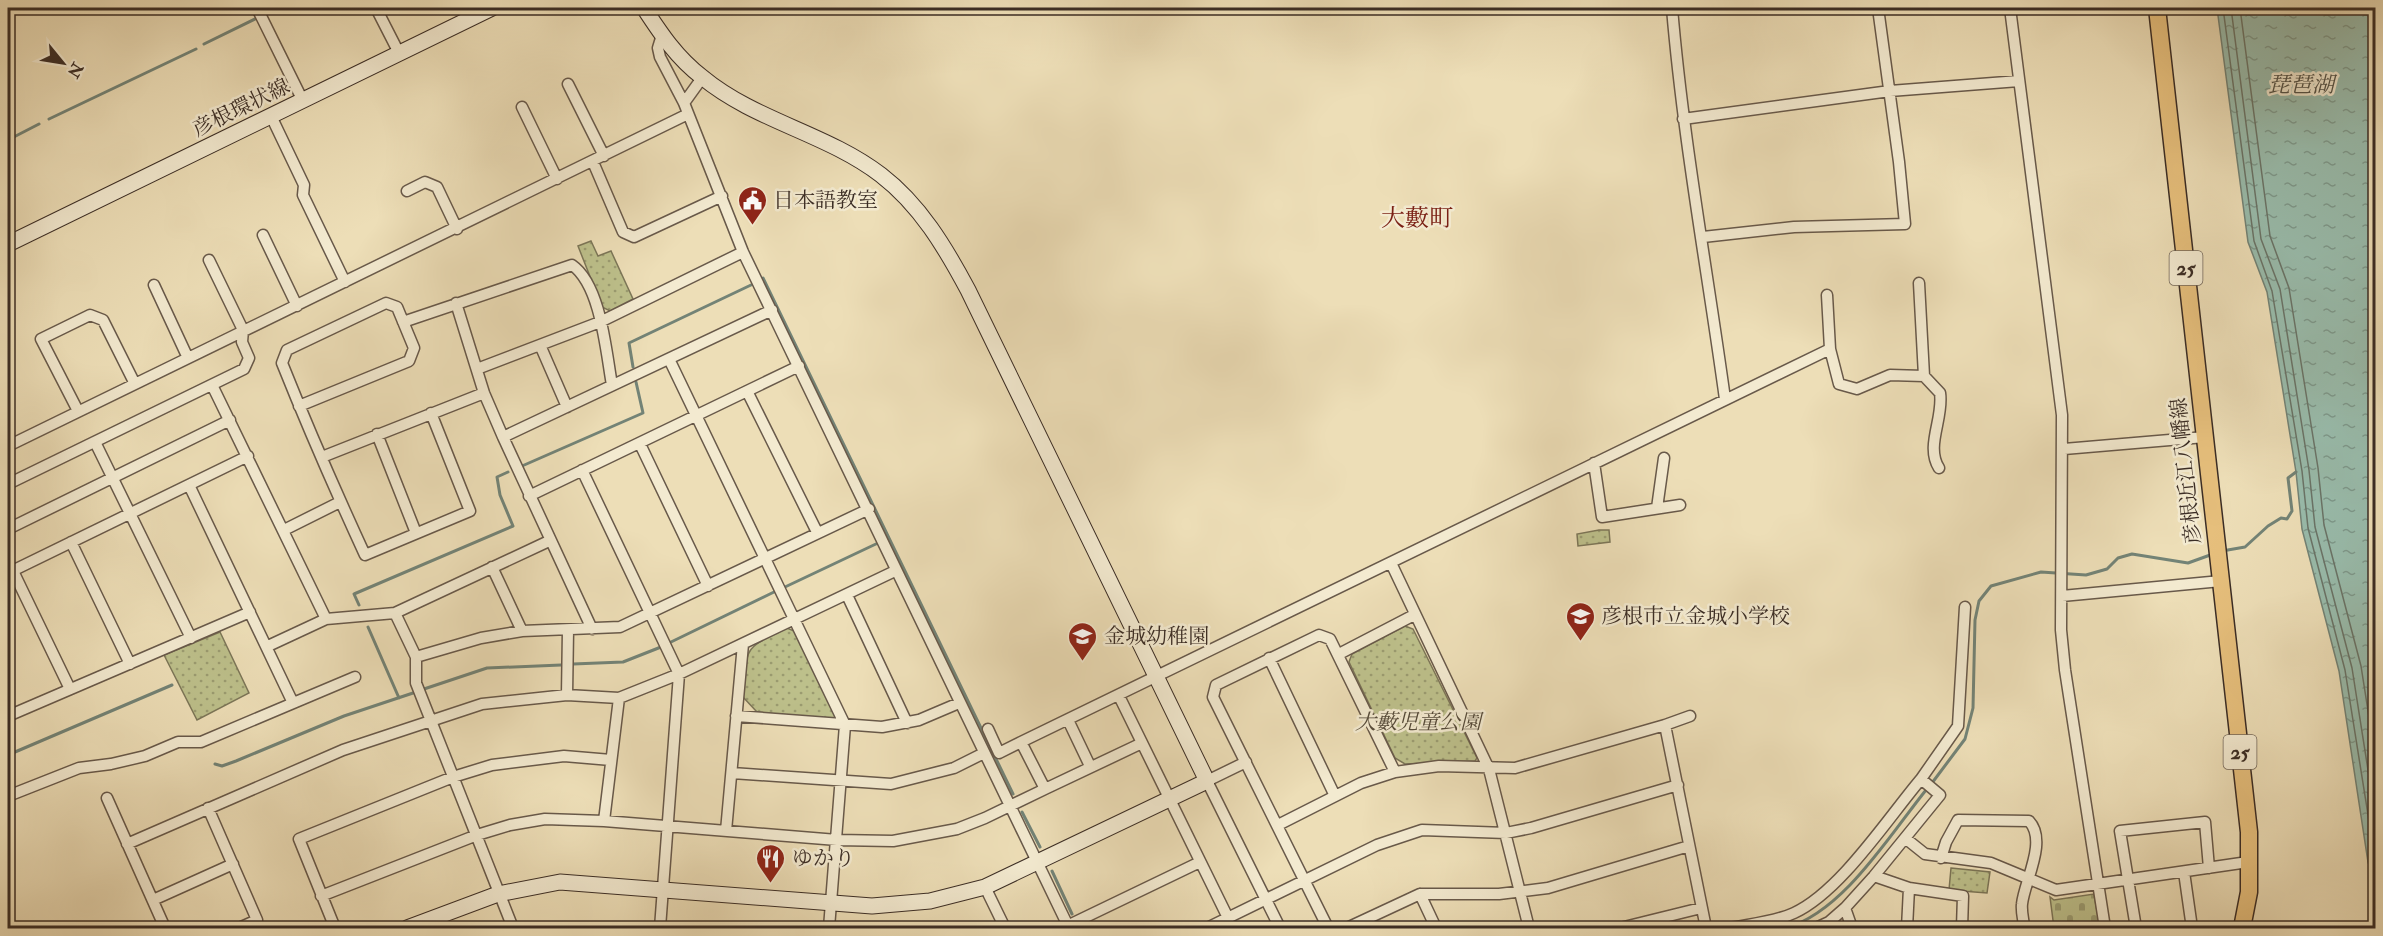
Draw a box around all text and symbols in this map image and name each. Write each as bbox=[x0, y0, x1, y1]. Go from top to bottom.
north arrow bbox=[33, 33, 93, 93]
text: N bbox=[63, 58, 88, 82]
water label: 琵琶湖 bbox=[2268, 71, 2338, 99]
street label: 彦根環状線 bbox=[188, 73, 294, 143]
public building icon: 日本語教室 bbox=[736, 184, 768, 226]
place label: 日本語教室 bbox=[773, 187, 878, 214]
district label: 大藪町 bbox=[1381, 203, 1453, 234]
road number: 25 bbox=[2170, 251, 2202, 285]
street label: 彦根近江八幡線 bbox=[2165, 396, 2207, 546]
school or university icon: 彦根市立金城小学校 bbox=[1564, 600, 1596, 642]
place label: 彦根市立金城小学校 bbox=[1601, 603, 1790, 630]
school or university icon: 金城幼稚園 bbox=[1067, 620, 1099, 662]
place label: 金城幼稚園 bbox=[1104, 623, 1209, 650]
park label: 大藪児童公園 bbox=[1355, 709, 1484, 736]
road number: 25 bbox=[2224, 735, 2256, 769]
restaurant icon: ゆかり bbox=[755, 842, 787, 884]
place label: ゆかり bbox=[792, 845, 855, 872]

